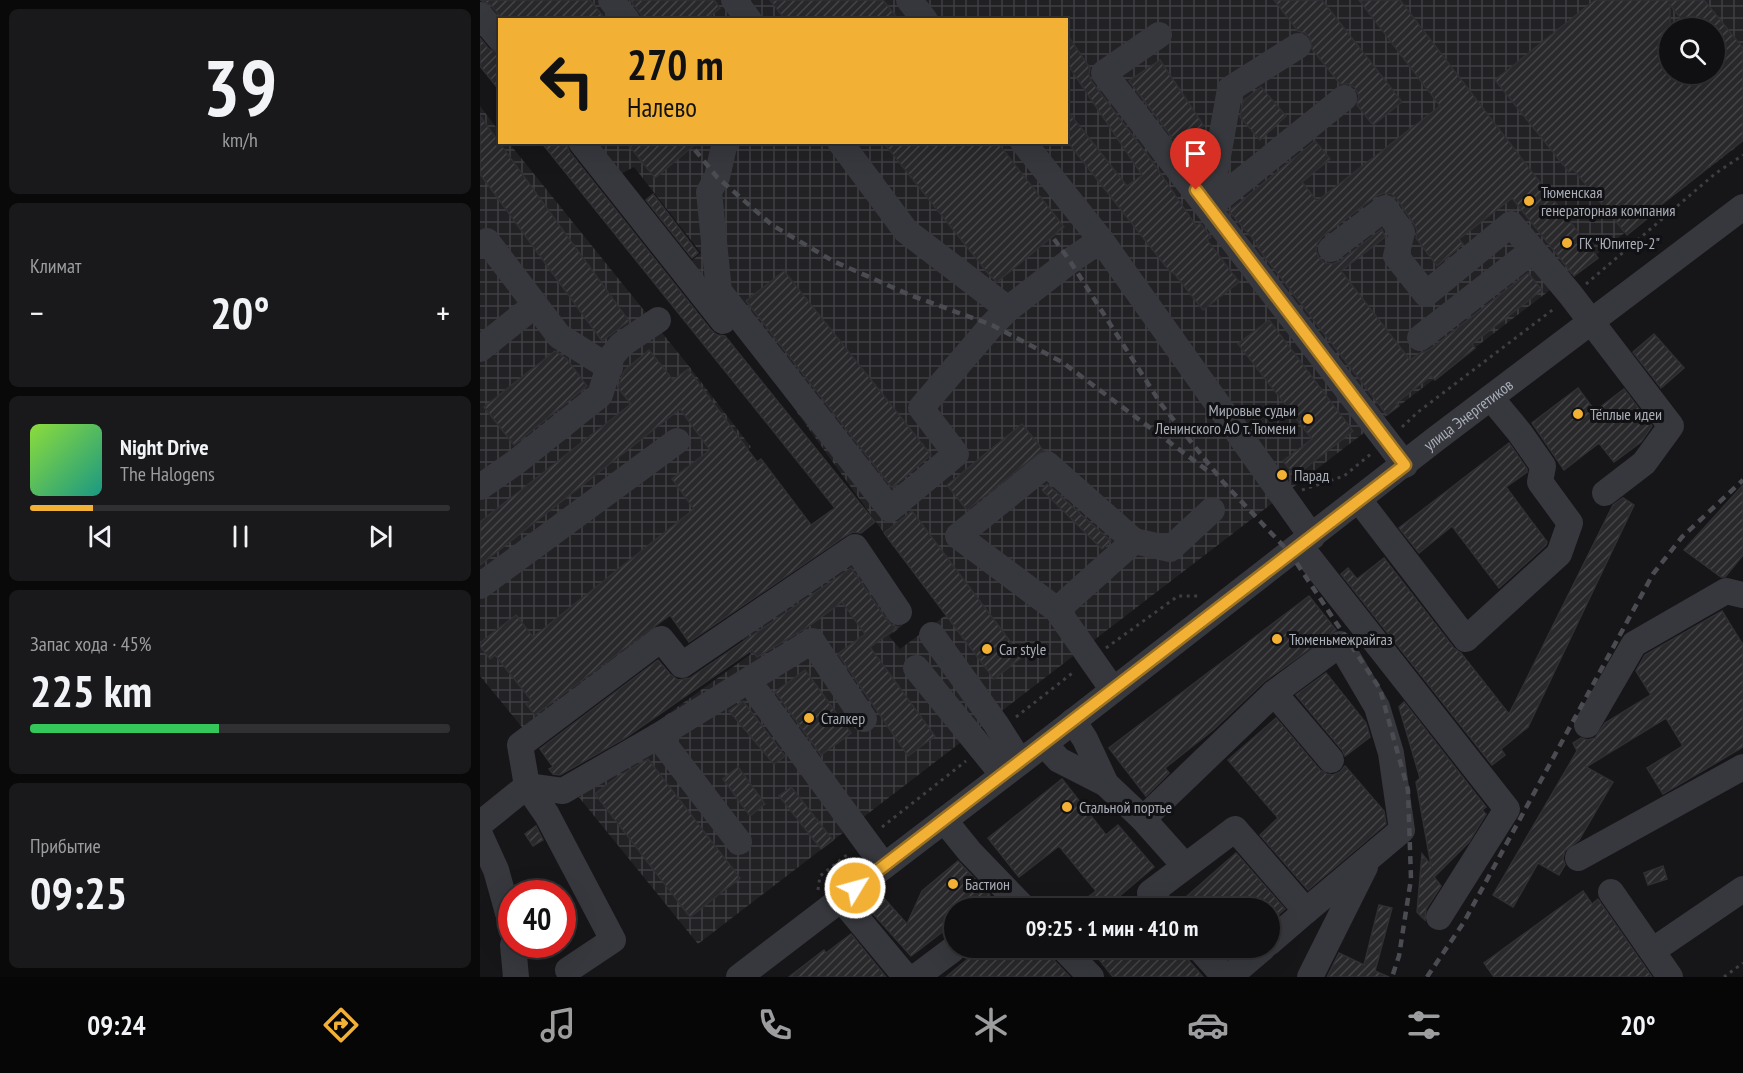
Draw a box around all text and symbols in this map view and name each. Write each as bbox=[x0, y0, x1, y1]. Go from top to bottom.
map controls bbox=[1659, 18, 1725, 84]
button: search bbox=[1659, 18, 1725, 84]
text: 39 bbox=[203, 37, 277, 138]
text: 270 m bbox=[627, 37, 724, 92]
icon: left bbox=[528, 42, 606, 120]
text: Налево bbox=[627, 90, 697, 124]
text: km/h bbox=[222, 127, 258, 153]
pin bbox=[1170, 128, 1221, 190]
icon: arrive bbox=[1179, 137, 1212, 170]
place label: Тюменская генераторная компания bbox=[1541, 182, 1676, 220]
marker: Тюменская генераторная компания bbox=[1522, 194, 1536, 208]
place label: ГК "Юпитер-2" bbox=[1579, 233, 1660, 253]
marker: ГК "Юпитер-2" bbox=[1560, 236, 1574, 250]
text: Климат bbox=[30, 253, 81, 279]
text: 20° bbox=[210, 283, 270, 341]
text: − bbox=[30, 291, 44, 334]
text: + bbox=[436, 291, 450, 334]
street label: улица Энергетиков bbox=[1419, 374, 1517, 455]
place label: Мировые судьи Ленинского АО т. Тюмени bbox=[1154, 400, 1296, 438]
place label: Тёплые идеи bbox=[1590, 404, 1662, 424]
marker: Тёплые идеи bbox=[1571, 407, 1585, 421]
marker: Мировые судьи Ленинского АО т. Тюмени bbox=[1301, 412, 1315, 426]
text: Night Drive bbox=[120, 433, 209, 461]
text: The Halogens bbox=[120, 461, 215, 487]
place label: Парад bbox=[1294, 465, 1329, 485]
marker: Парад bbox=[1275, 468, 1289, 482]
icon: previous bbox=[84, 520, 117, 553]
icon: pause bbox=[224, 520, 257, 553]
icon: next bbox=[364, 520, 397, 553]
place label: Тюменьмежрайгаз bbox=[1289, 629, 1393, 649]
text: Запас хода · 45% bbox=[30, 631, 151, 657]
marker: Тюменьмежрайгаз bbox=[1270, 632, 1284, 646]
place label: Car style bbox=[999, 639, 1046, 659]
marker: Car style bbox=[980, 642, 994, 656]
text: 225 km bbox=[30, 661, 152, 719]
place label: Сталкер bbox=[821, 708, 865, 728]
marker: Сталкер bbox=[802, 711, 816, 725]
place label: Стальной портье bbox=[1079, 797, 1172, 817]
marker: Стальной портье bbox=[1060, 800, 1074, 814]
text: Прибытие bbox=[30, 833, 101, 859]
position arrow bbox=[823, 856, 887, 920]
text: 09:25 bbox=[30, 863, 127, 921]
place label: Бастион bbox=[965, 874, 1010, 894]
marker: Бастион bbox=[946, 877, 960, 891]
speed limit sign: 40 bbox=[498, 880, 576, 958]
text: 09:25 · 1 мин · 410 m bbox=[1026, 914, 1198, 942]
icon: directions bbox=[320, 1004, 362, 1046]
icon: music bbox=[537, 1004, 579, 1046]
icon: phone bbox=[754, 1004, 796, 1046]
icon: climate bbox=[970, 1004, 1012, 1046]
icon: car bbox=[1187, 1004, 1229, 1046]
icon: filters bbox=[1403, 1004, 1445, 1046]
text: 09:24 bbox=[87, 1008, 146, 1042]
text: 20° bbox=[1620, 1008, 1656, 1042]

